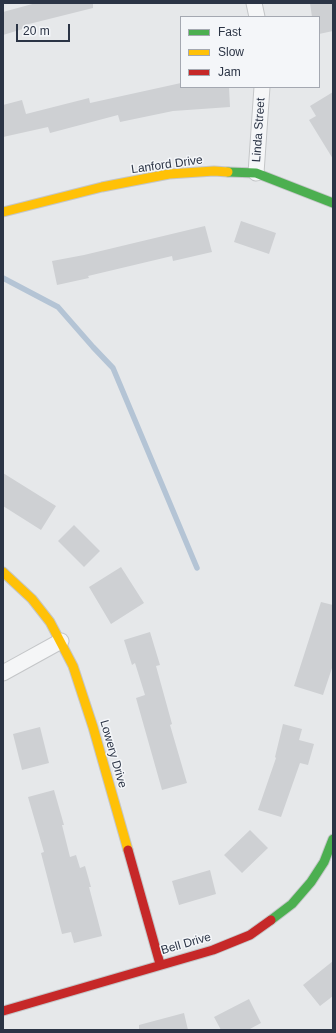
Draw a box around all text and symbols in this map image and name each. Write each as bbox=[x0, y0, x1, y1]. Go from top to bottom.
scale bar bbox=[18, 16, 72, 42]
legend bbox=[180, 16, 320, 88]
text: 20 m bbox=[23, 24, 50, 38]
text: Fast bbox=[218, 25, 241, 39]
text: Slow bbox=[218, 45, 244, 59]
text: Jam bbox=[218, 65, 241, 79]
street label: Linda Street bbox=[250, 97, 268, 163]
street label: Lanford Drive bbox=[130, 153, 204, 177]
street label: Lowery Drive bbox=[96, 718, 130, 790]
street label: Bell Drive bbox=[159, 930, 213, 958]

